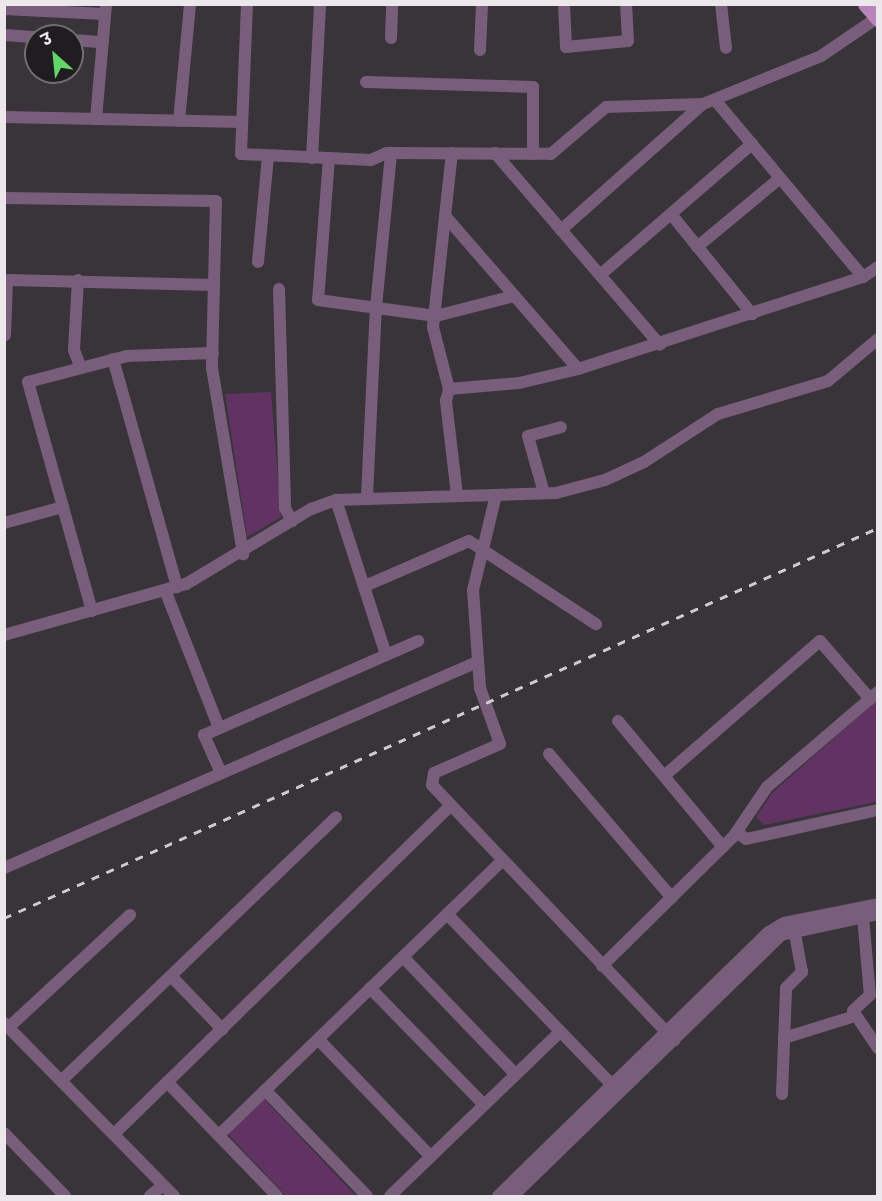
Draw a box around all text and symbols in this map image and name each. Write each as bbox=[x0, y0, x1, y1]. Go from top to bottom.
north arrow bbox=[24, 24, 84, 84]
text: उ bbox=[37, 27, 56, 52]

